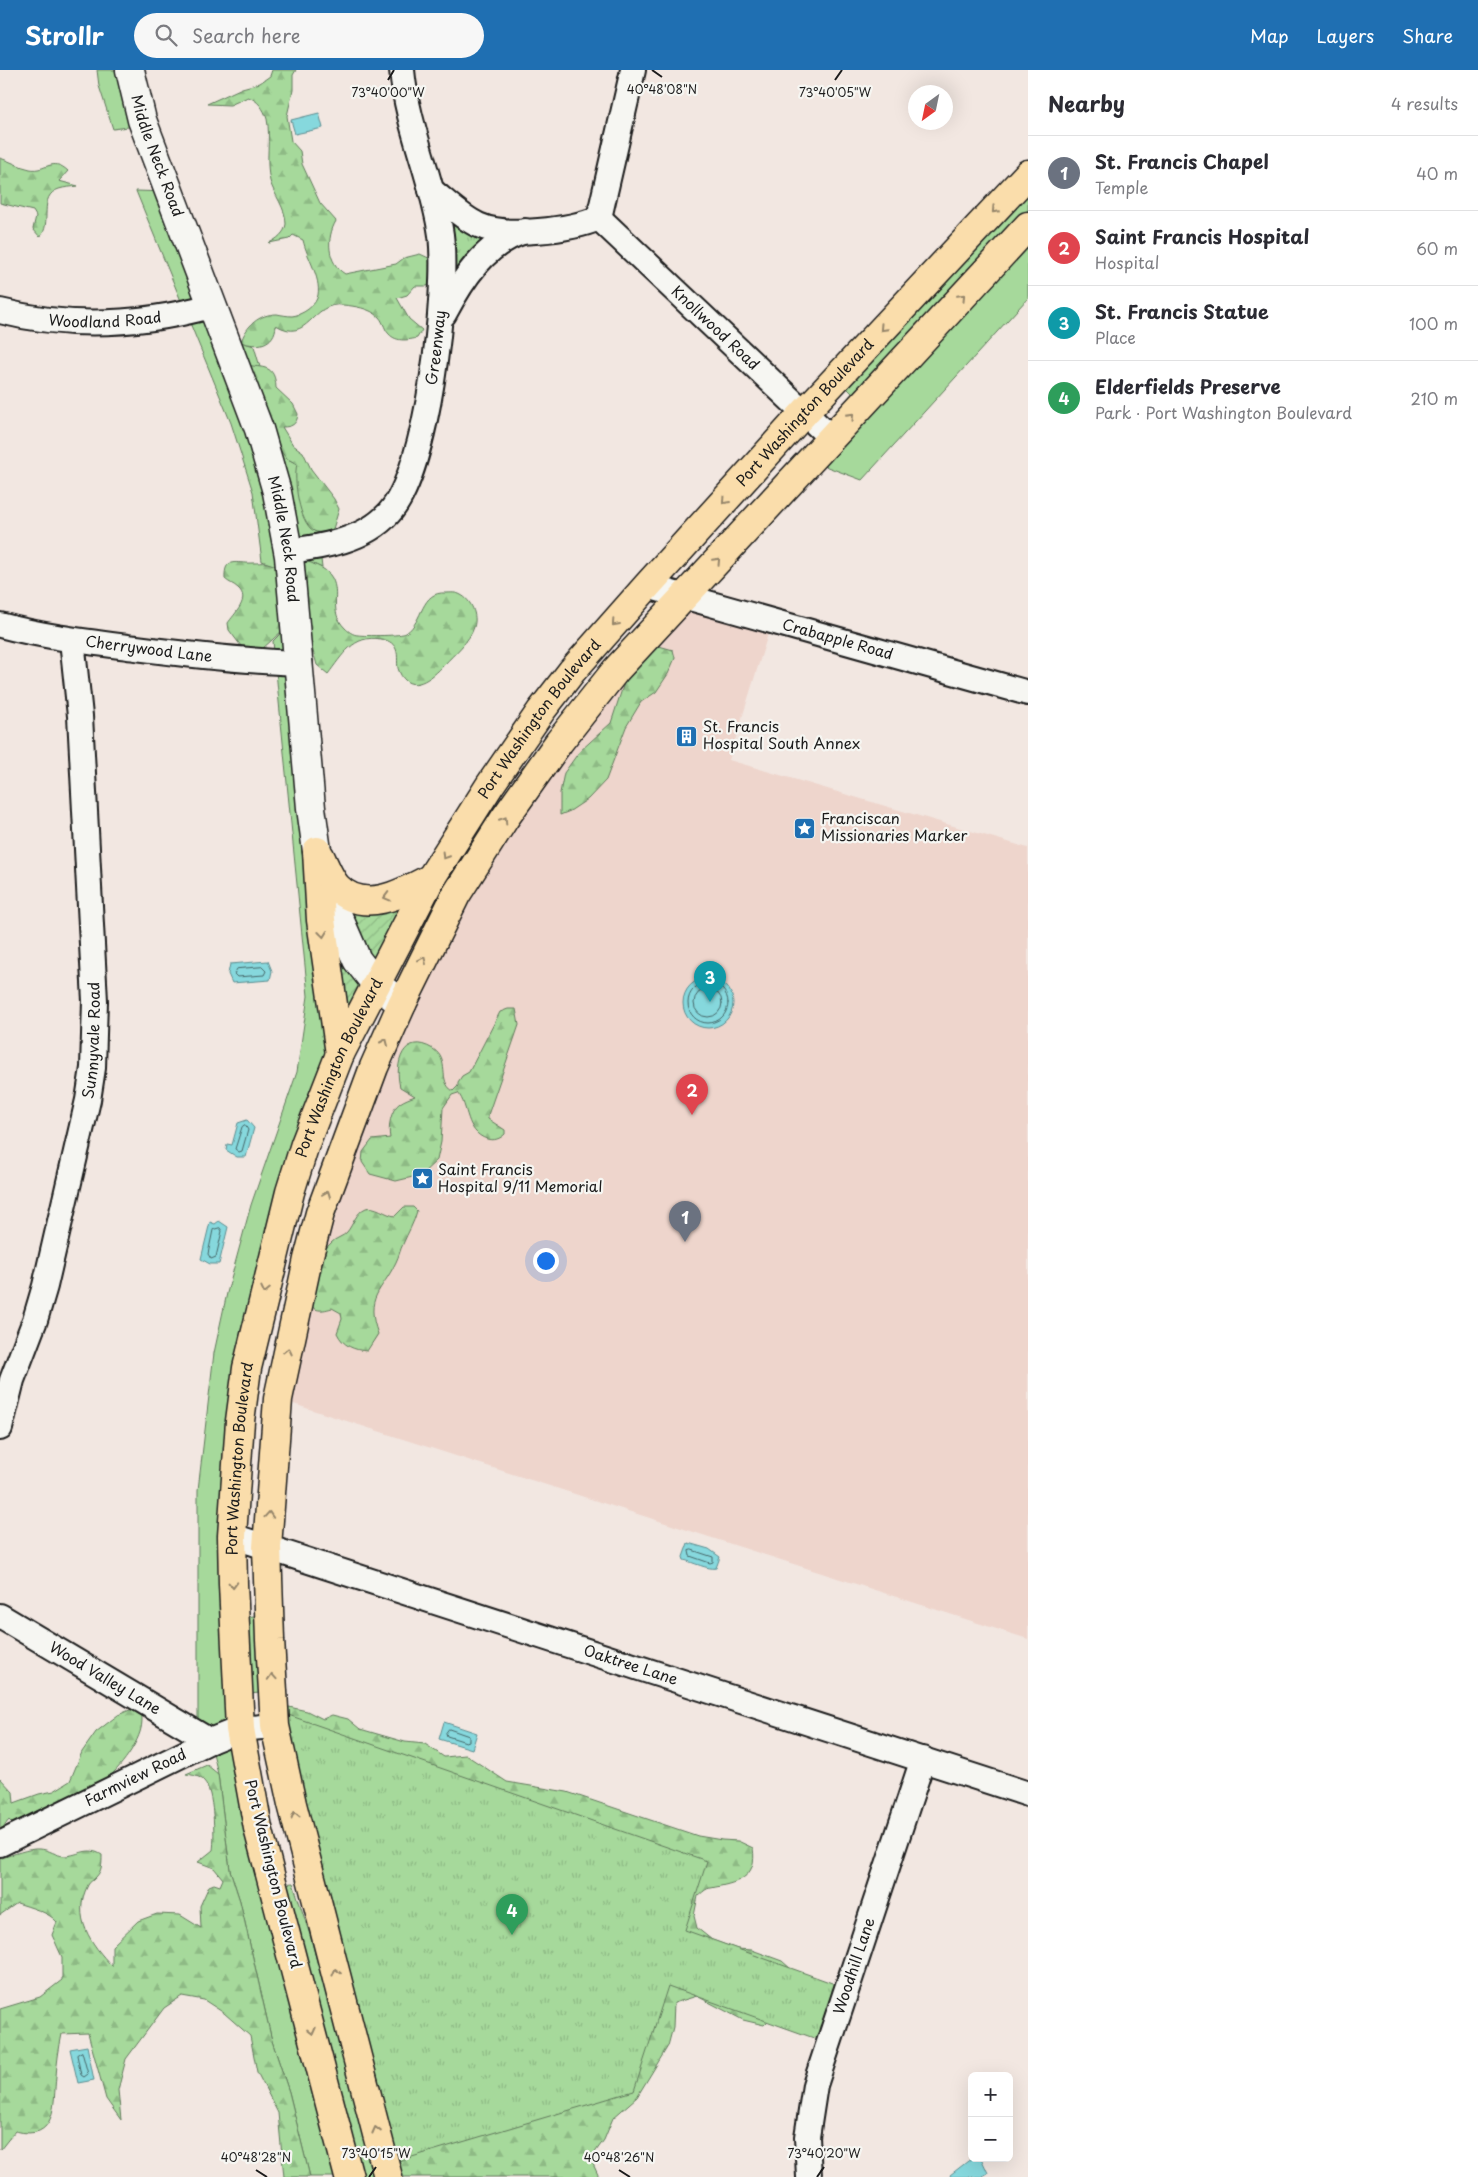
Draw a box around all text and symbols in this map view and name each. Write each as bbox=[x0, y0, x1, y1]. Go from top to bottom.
search box bbox=[134, 13, 484, 58]
text: Strollr bbox=[25, 17, 104, 53]
icon: search bbox=[152, 21, 180, 49]
text: Search here bbox=[192, 21, 301, 49]
text: Map bbox=[1250, 22, 1289, 49]
text: Layers bbox=[1317, 22, 1374, 49]
text: Share bbox=[1402, 22, 1453, 49]
text: 40°48'08"N bbox=[627, 80, 697, 98]
text: 73°40'00"W bbox=[351, 83, 425, 101]
text: 73°40'05"W bbox=[799, 83, 872, 101]
north arrow bbox=[908, 85, 953, 130]
text: Nearby bbox=[1048, 87, 1125, 119]
text: 4 results bbox=[1391, 91, 1458, 115]
street label: Middle Neck Road bbox=[126, 92, 191, 220]
text: St. Francis Chapel bbox=[1095, 147, 1269, 175]
text: 1 bbox=[1060, 161, 1068, 185]
text: 40 m bbox=[1416, 161, 1458, 185]
text: Temple bbox=[1095, 175, 1148, 199]
one-way arrow bbox=[992, 204, 1001, 213]
text: Saint Francis Hospital bbox=[1095, 222, 1309, 250]
text: 2 bbox=[1058, 236, 1070, 260]
text: 60 m bbox=[1416, 236, 1458, 260]
text: Hospital bbox=[1095, 250, 1159, 274]
street label: Knollwood Road bbox=[667, 279, 765, 375]
one-way arrow bbox=[956, 294, 965, 303]
text: St. Francis Statue bbox=[1095, 297, 1269, 325]
street label: Woodland Road bbox=[48, 304, 163, 333]
street label: Greenway bbox=[419, 309, 450, 386]
text: 3 bbox=[1059, 311, 1069, 335]
text: 100 m bbox=[1409, 311, 1458, 335]
one-way arrow bbox=[880, 323, 889, 332]
text: Place bbox=[1095, 325, 1136, 349]
street label: Port Washington Boulevard bbox=[730, 333, 878, 491]
text: Elderfields Preserve bbox=[1095, 372, 1281, 400]
text: 4 bbox=[1059, 386, 1069, 410]
text: 210 m bbox=[1410, 386, 1458, 410]
text: Park · Port Washington Boulevard bbox=[1095, 400, 1352, 424]
one-way arrow bbox=[846, 413, 855, 422]
street label: Middle Neck Road bbox=[263, 472, 306, 603]
one-way arrow bbox=[721, 495, 730, 504]
one-way arrow bbox=[711, 557, 720, 566]
street label: Crabapple Road bbox=[780, 612, 896, 665]
one-way arrow bbox=[612, 617, 621, 626]
street label: Cherrywood Lane bbox=[84, 628, 214, 667]
street label: Port Washington Boulevard bbox=[471, 633, 605, 803]
place label: St. Francis Hospital South Annex bbox=[703, 714, 860, 754]
building icon: St. Francis Hospital South Annex bbox=[675, 724, 699, 748]
place label: Franciscan Missionaries Marker bbox=[821, 806, 968, 846]
one-way arrow bbox=[498, 816, 507, 826]
place icon: Franciscan Missionaries Marker bbox=[793, 816, 817, 840]
one-way arrow bbox=[442, 850, 452, 859]
one-way arrow bbox=[383, 892, 391, 902]
one-way arrow bbox=[317, 931, 328, 939]
one-way arrow bbox=[416, 956, 427, 965]
pin: 3 bbox=[694, 961, 726, 1002]
street label: Port Washington Boulevard bbox=[289, 974, 387, 1160]
street label: Sunnyvale Road bbox=[75, 981, 105, 1100]
one-way arrow bbox=[379, 1038, 390, 1047]
pin: 2 bbox=[676, 1074, 708, 1115]
place label: Saint Francis Hospital 9/11 Memorial bbox=[438, 1157, 603, 1197]
place icon: Saint Francis Hospital 9/11 Memorial bbox=[410, 1167, 434, 1191]
one-way arrow bbox=[321, 1190, 331, 1199]
pin: 1 bbox=[669, 1201, 701, 1242]
your location bbox=[533, 1248, 559, 1274]
one-way arrow bbox=[260, 1286, 271, 1295]
one-way arrow bbox=[282, 1347, 292, 1356]
street label: Port Washington Boulevard bbox=[219, 1359, 258, 1556]
one-way arrow bbox=[263, 1511, 274, 1519]
one-way arrow bbox=[227, 1581, 238, 1589]
street label: Wood Valley Lane bbox=[45, 1635, 166, 1719]
street label: Oaktree Lane bbox=[581, 1638, 681, 1690]
one-way arrow bbox=[267, 1673, 278, 1681]
street label: Farmview Road bbox=[80, 1741, 190, 1811]
street label: Port Washington Boulevard bbox=[240, 1777, 309, 1970]
one-way arrow bbox=[290, 1811, 301, 1820]
pin: 4 bbox=[496, 1894, 528, 1935]
street label: Woodhill Lane bbox=[826, 1914, 880, 2017]
one-way arrow bbox=[331, 1968, 342, 1977]
one-way arrow bbox=[306, 2027, 317, 2036]
map controls bbox=[968, 2072, 1013, 2162]
button: + bbox=[968, 2072, 1013, 2117]
button: − bbox=[968, 2117, 1013, 2162]
one-way arrow bbox=[372, 2126, 382, 2134]
text: 73°40'15"W bbox=[341, 2144, 411, 2162]
text: 73°40'20"W bbox=[787, 2144, 861, 2162]
text: 40°48'28"N bbox=[221, 2148, 291, 2166]
text: 40°48'26"N bbox=[584, 2148, 654, 2166]

